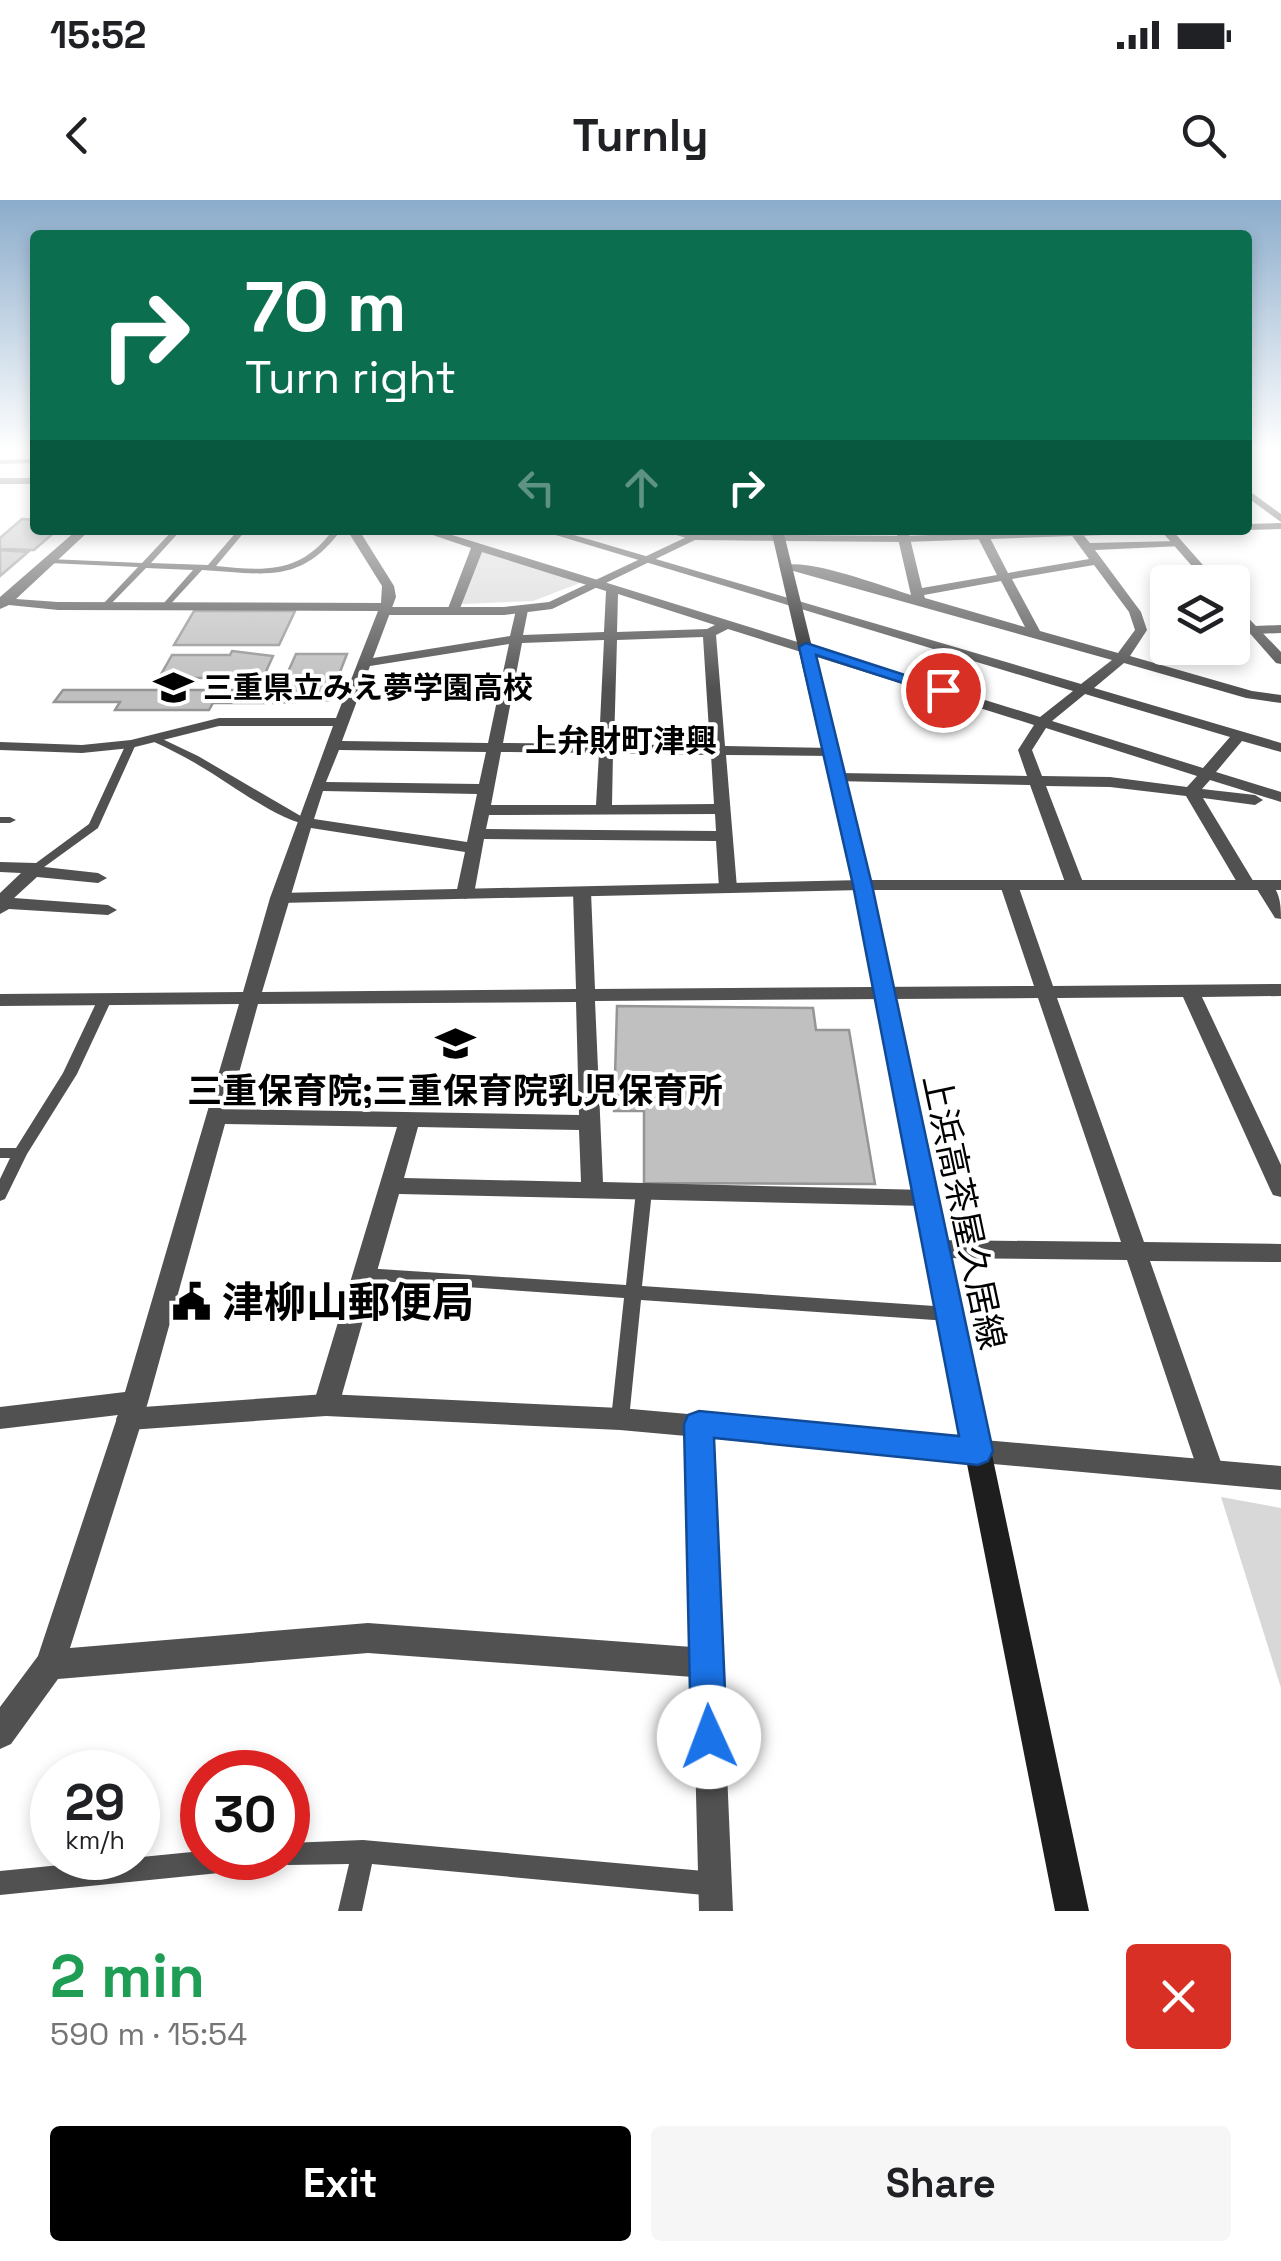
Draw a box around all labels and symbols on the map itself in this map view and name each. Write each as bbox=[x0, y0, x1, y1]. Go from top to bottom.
pin bbox=[901, 648, 986, 733]
school or university icon: 三重県立みえ夢学園高校 bbox=[152, 667, 194, 709]
place label: 三重県立みえ夢学園高校 bbox=[203, 668, 533, 707]
district label: 上弁財町津興 bbox=[525, 721, 717, 761]
school or university icon: 三重保育院;三重保育院乳児保育所 bbox=[434, 1023, 476, 1065]
place label: 三重保育院;三重保育院乳児保育所 bbox=[187, 1069, 723, 1113]
street label: 上浜高茶屋久居線 bbox=[913, 1070, 1015, 1354]
place label: 津柳山郵便局 bbox=[222, 1276, 474, 1329]
public building icon: 津柳山郵便局 bbox=[171, 1281, 213, 1323]
position arrow bbox=[657, 1685, 761, 1789]
speed limit sign: 30 bbox=[180, 1750, 310, 1880]

